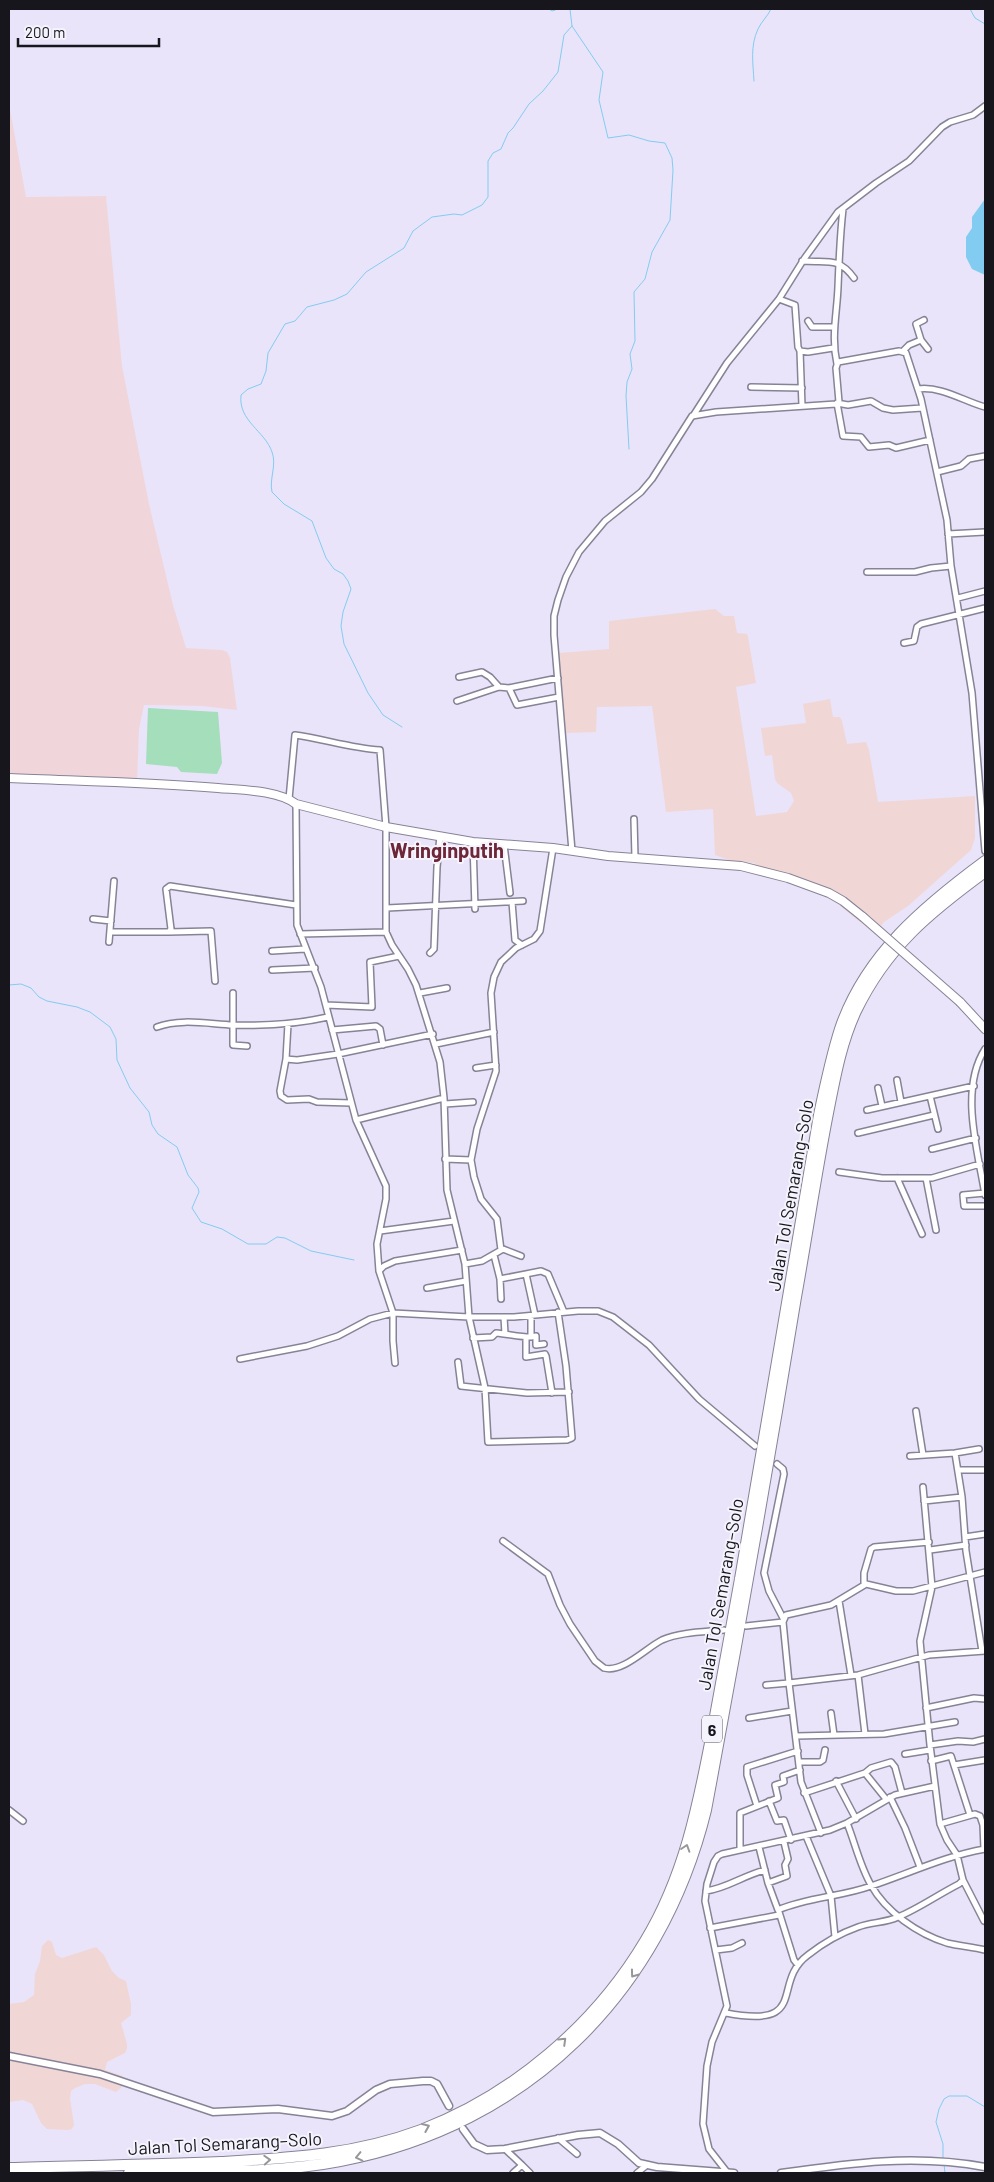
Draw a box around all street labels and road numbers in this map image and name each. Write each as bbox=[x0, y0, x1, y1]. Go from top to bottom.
street label: Jalan Tol Semarang–Solo bbox=[762, 1097, 818, 1293]
street label: Jalan Tol Semarang–Solo bbox=[692, 1496, 748, 1692]
road number: 6 bbox=[702, 1716, 722, 1742]
street label: Jalan Tol Semarang–Solo bbox=[127, 2127, 323, 2159]

